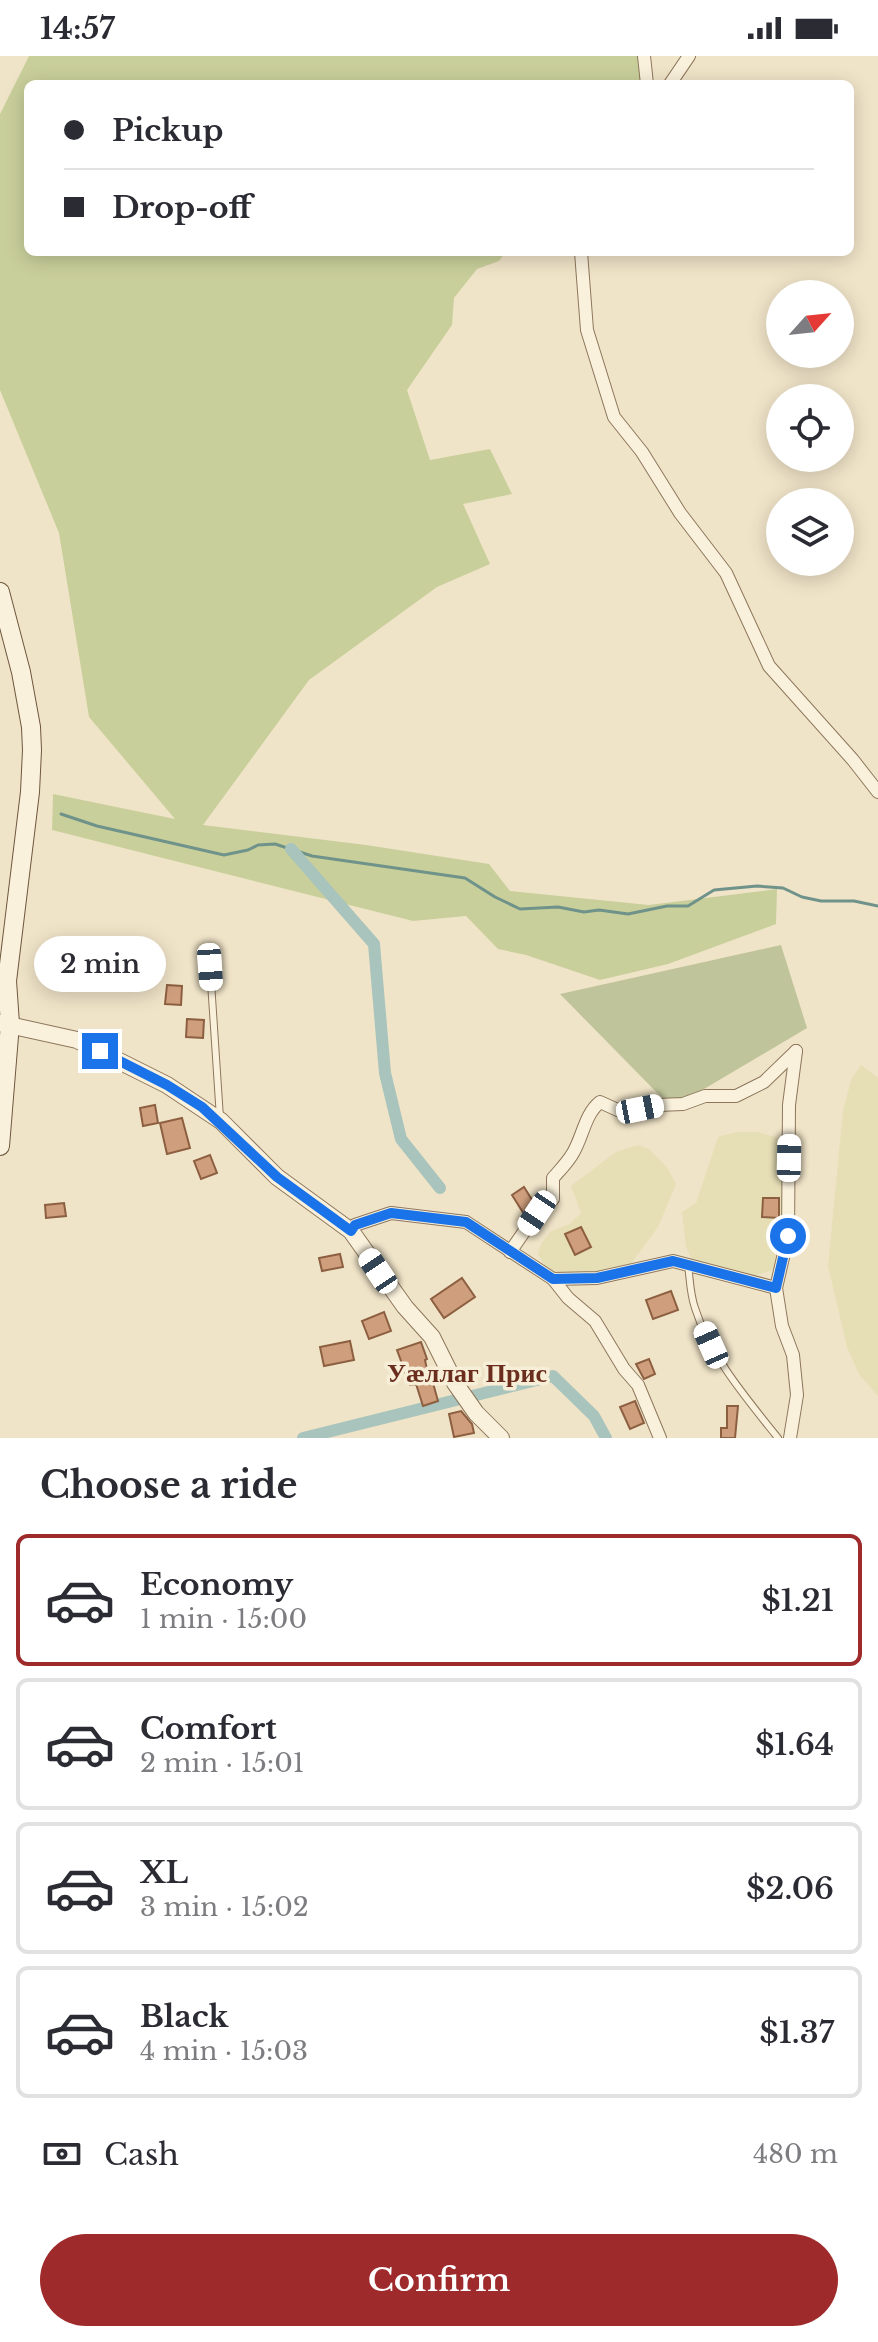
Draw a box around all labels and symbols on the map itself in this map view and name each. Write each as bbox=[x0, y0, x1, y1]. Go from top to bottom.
north arrow bbox=[766, 280, 854, 368]
callout: 2 min bbox=[34, 935, 166, 991]
car bbox=[196, 942, 224, 992]
route end bbox=[82, 1033, 118, 1069]
car bbox=[614, 1093, 666, 1125]
car bbox=[777, 1134, 801, 1182]
car bbox=[514, 1186, 560, 1240]
route start bbox=[770, 1218, 806, 1254]
car bbox=[355, 1244, 401, 1298]
car bbox=[690, 1318, 732, 1372]
district label: Уӕллаг Прис bbox=[387, 1357, 547, 1389]

